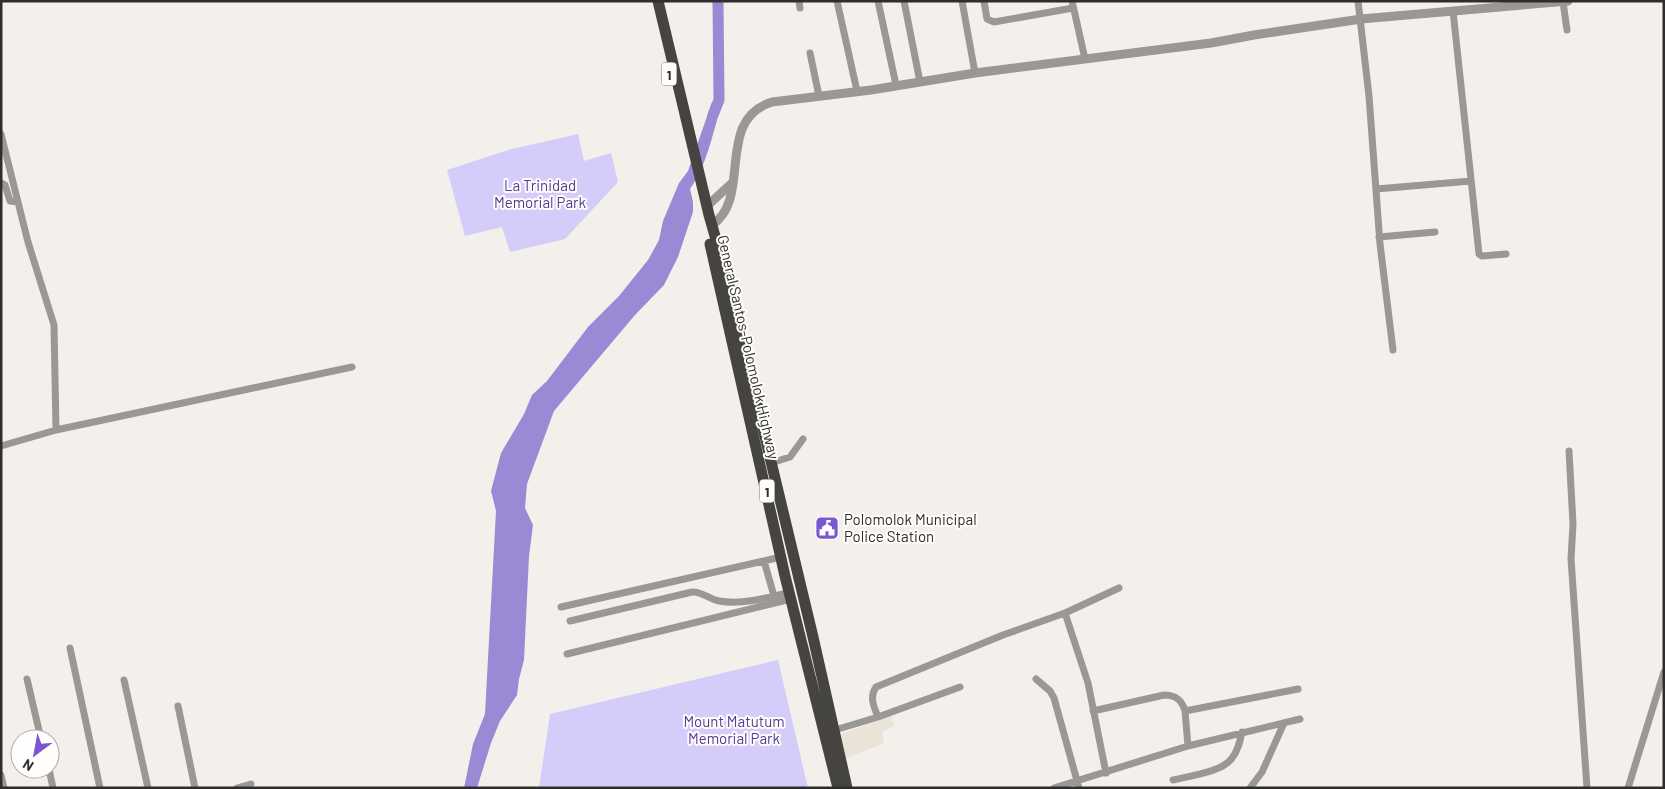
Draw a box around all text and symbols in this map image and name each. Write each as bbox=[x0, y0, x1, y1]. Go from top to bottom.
road number: 1 bbox=[662, 62, 676, 86]
park label: La Trinidad Memorial Park bbox=[494, 176, 587, 211]
street label: General Santos-Polomolok Highway bbox=[714, 233, 784, 461]
road number: 1 bbox=[760, 480, 774, 502]
place label: Polomolok Municipal Police Station bbox=[844, 510, 977, 545]
public building icon: Polomolok Municipal Police Station bbox=[814, 515, 840, 541]
park label: Mount Matutum Memorial Park bbox=[683, 712, 785, 747]
north arrow bbox=[10, 729, 60, 779]
text: N bbox=[19, 756, 36, 775]

